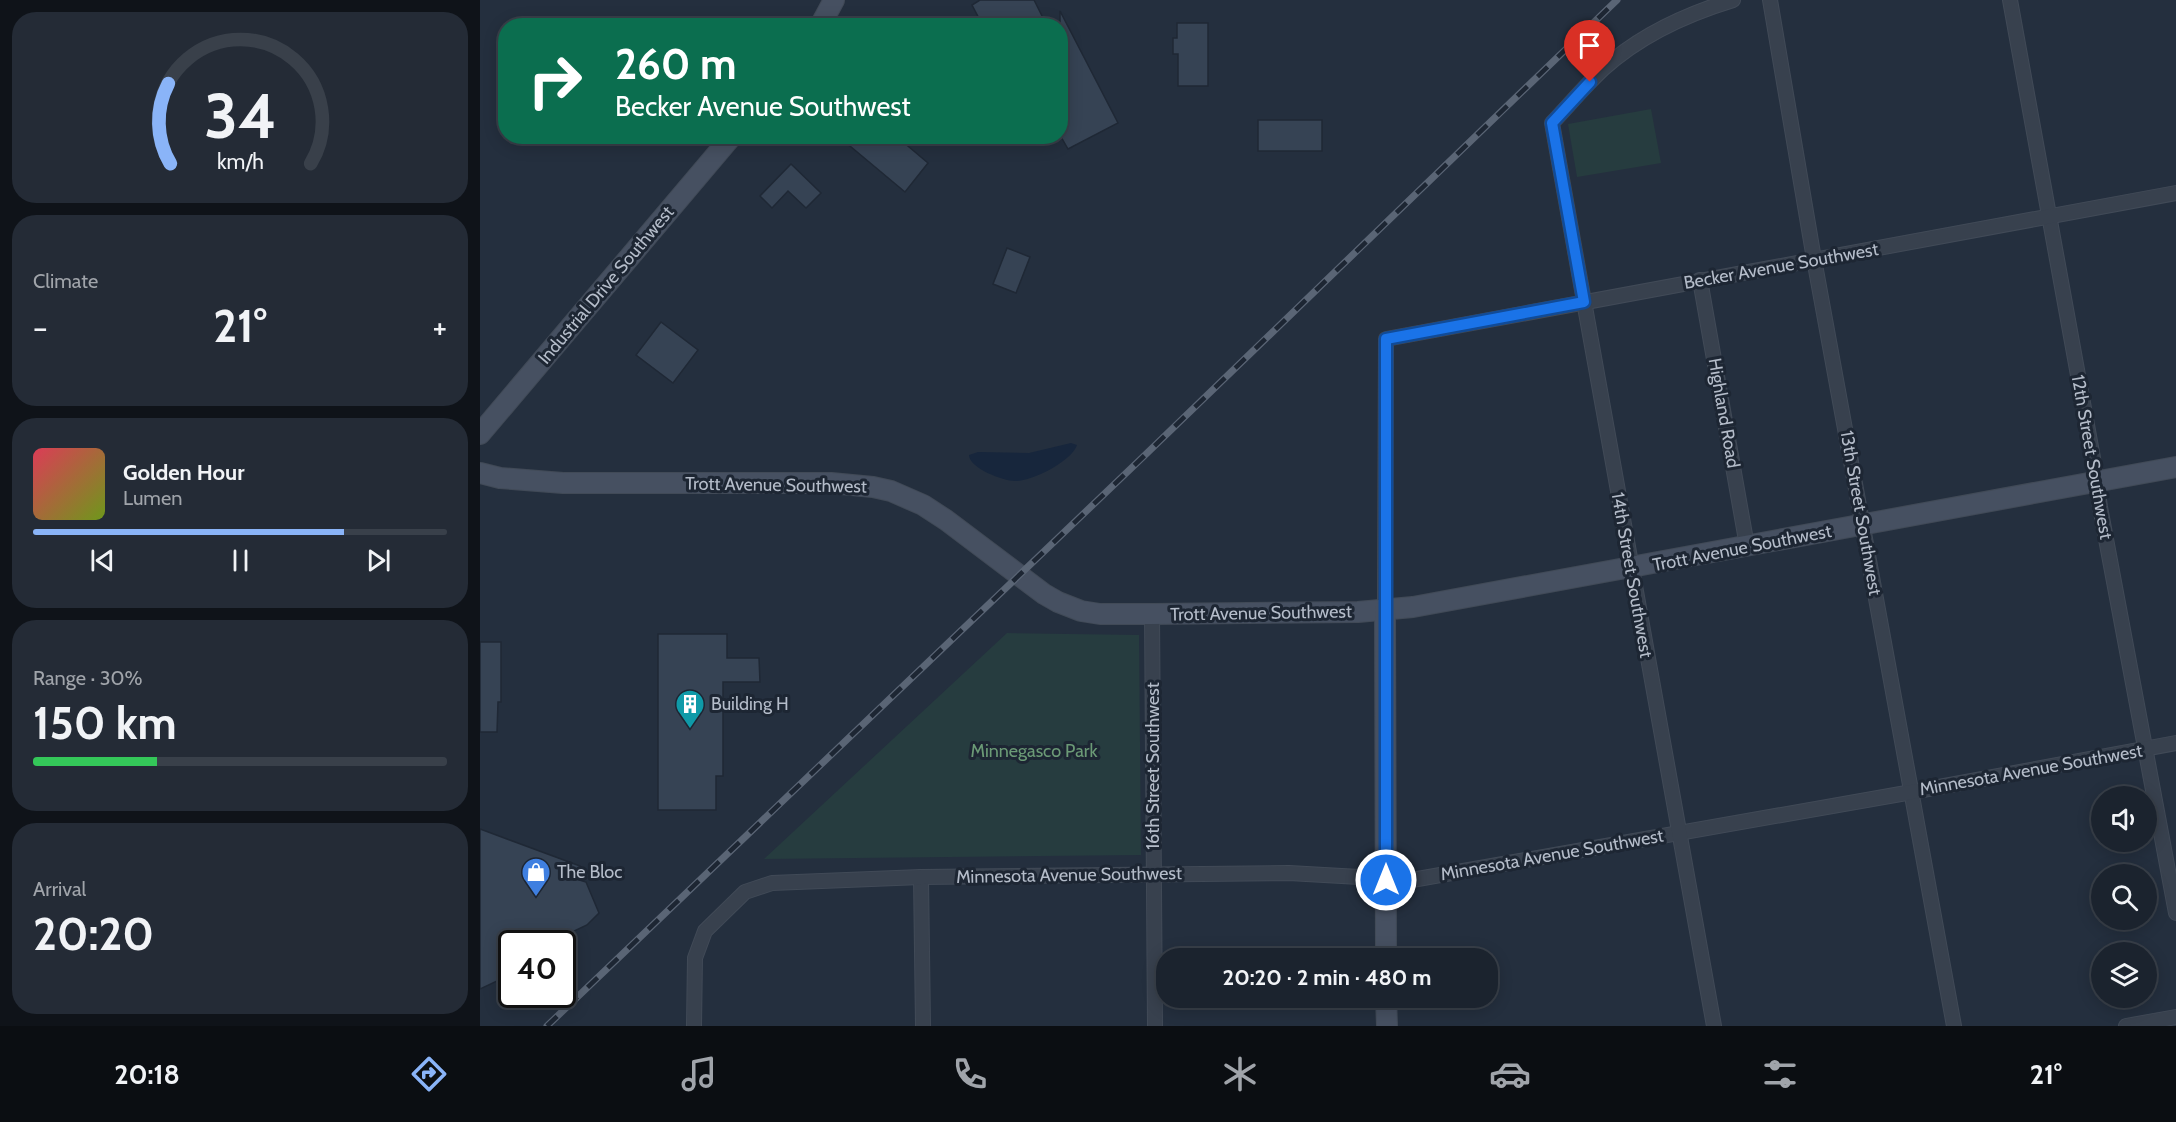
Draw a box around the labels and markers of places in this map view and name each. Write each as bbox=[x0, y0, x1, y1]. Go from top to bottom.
pin bbox=[1564, 20, 1615, 82]
building icon: Building H bbox=[674, 688, 706, 730]
place label: Building H bbox=[711, 693, 789, 715]
shop icon: The Bloc bbox=[520, 856, 552, 898]
place label: The Bloc bbox=[557, 861, 622, 883]

